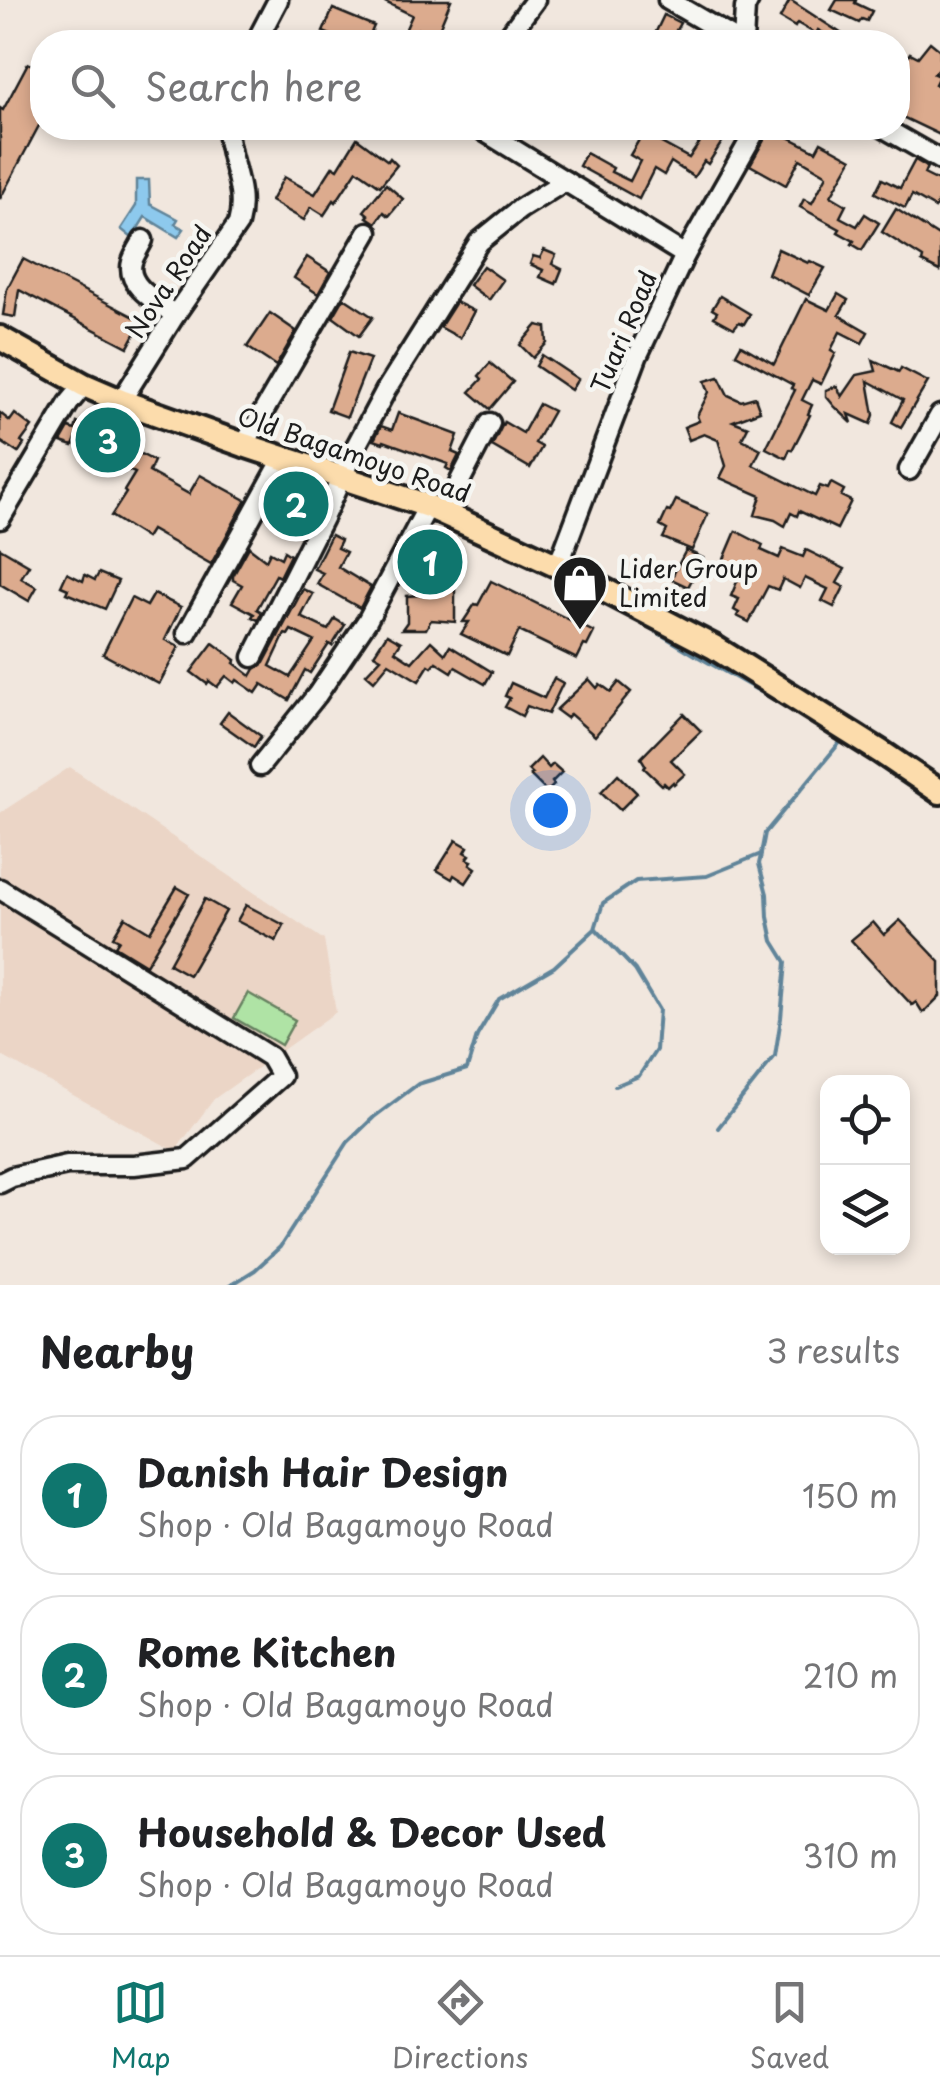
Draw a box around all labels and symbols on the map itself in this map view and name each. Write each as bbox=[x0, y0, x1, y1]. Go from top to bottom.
street label: Nova Road bbox=[116, 217, 220, 346]
street label: Tuari Road bbox=[580, 264, 666, 399]
street label: Old Bagamoyo Road bbox=[233, 396, 476, 512]
pin: 3 bbox=[76, 402, 140, 478]
pin: 2 bbox=[264, 466, 328, 542]
pin: 1 bbox=[398, 524, 462, 600]
place label: Lider Group Limited bbox=[619, 549, 758, 616]
shop icon: Lider Group Limited bbox=[550, 553, 610, 632]
your location bbox=[525, 785, 576, 836]

